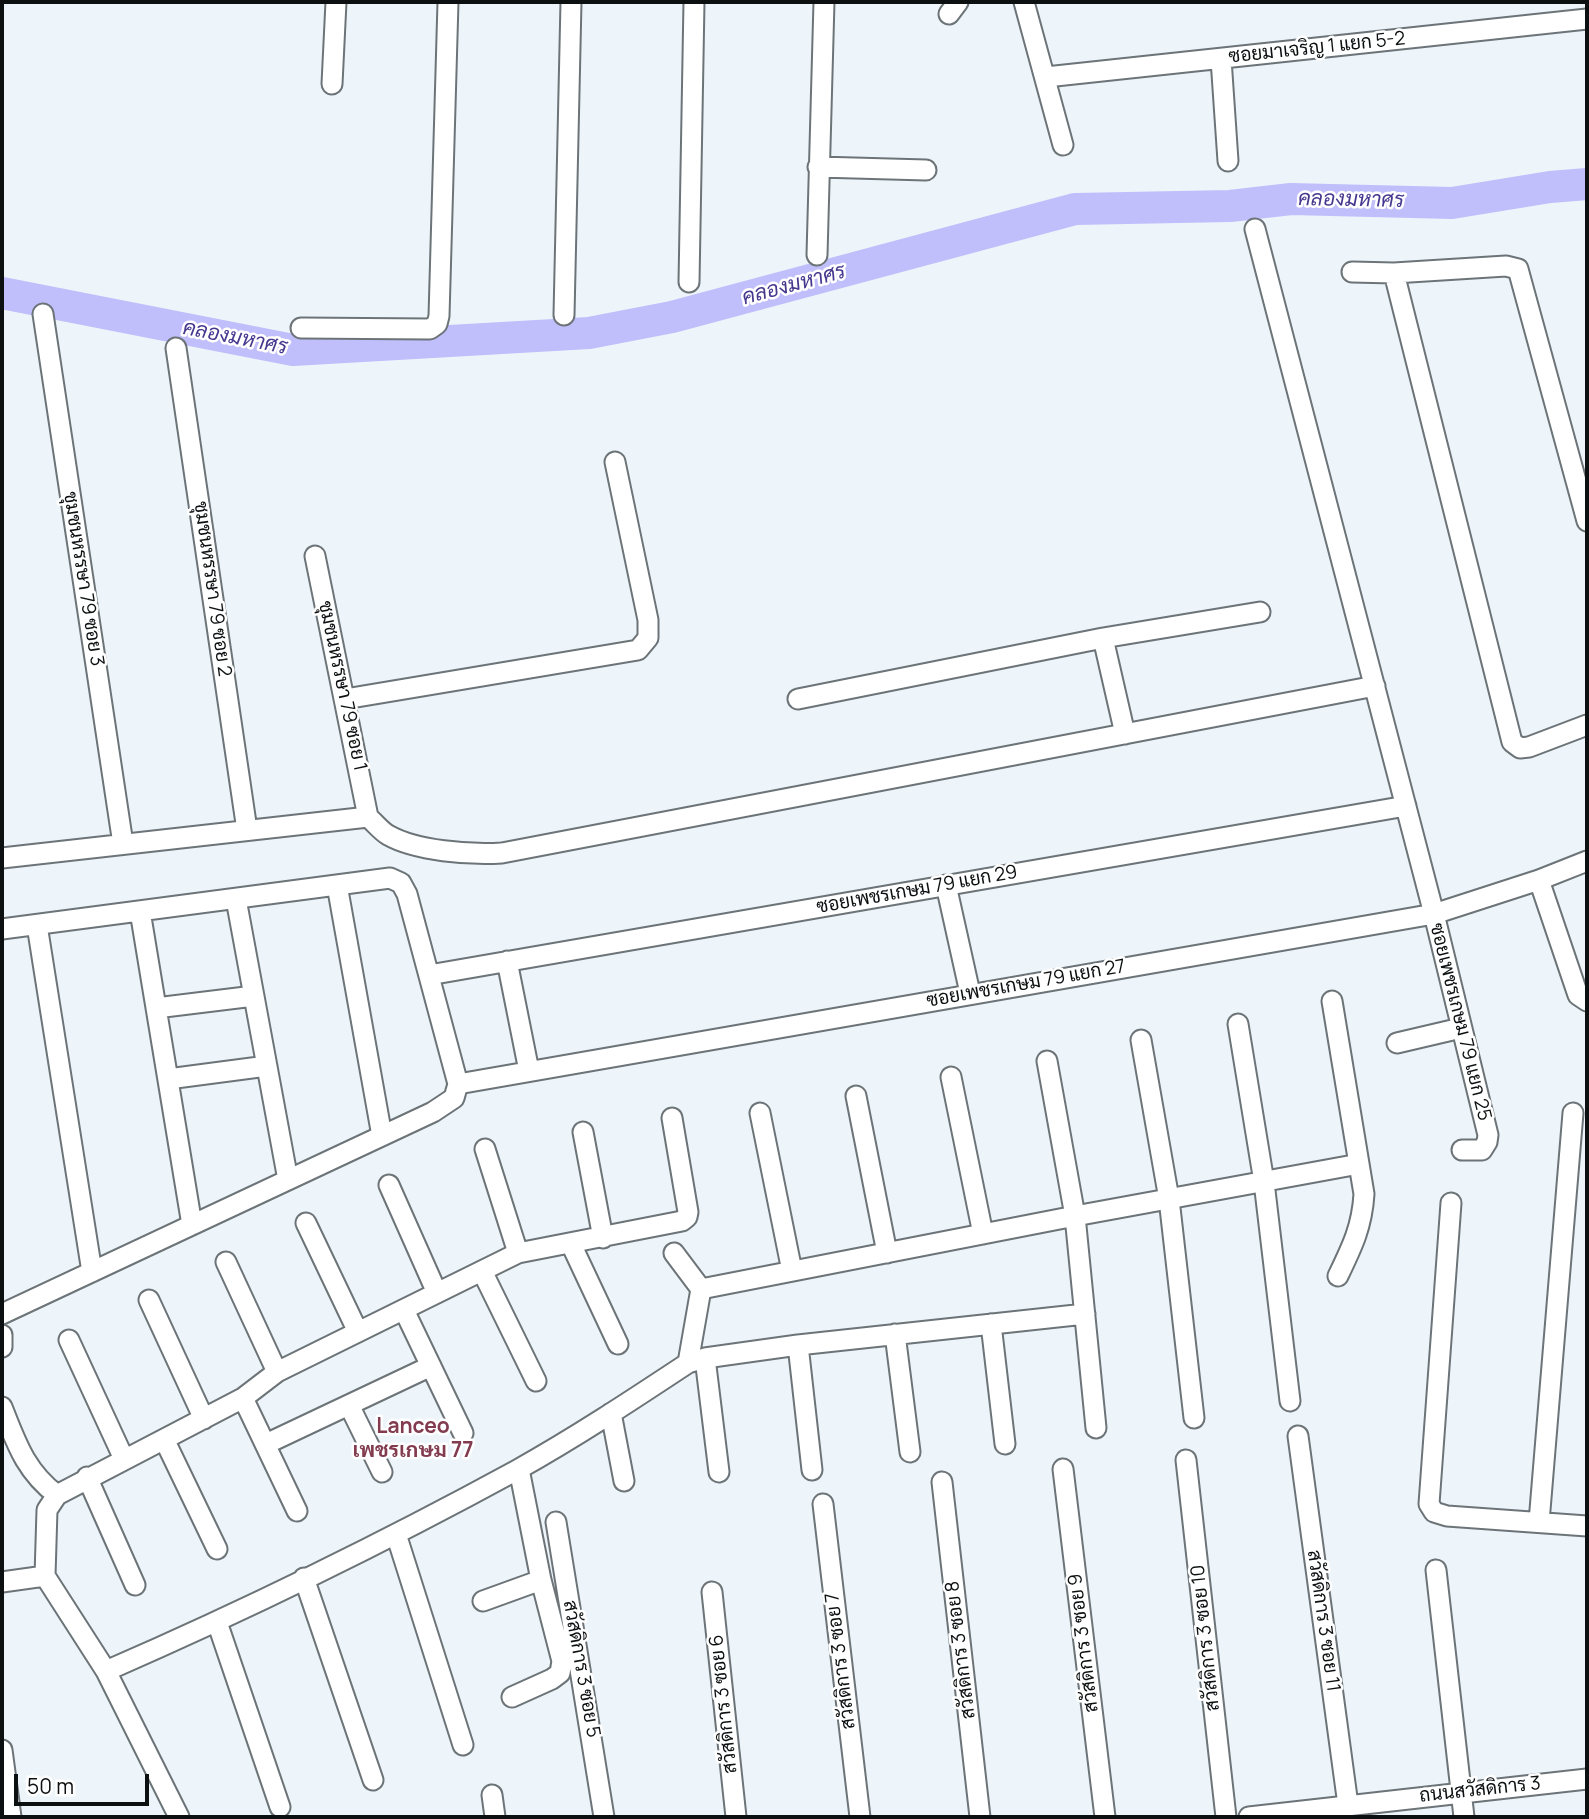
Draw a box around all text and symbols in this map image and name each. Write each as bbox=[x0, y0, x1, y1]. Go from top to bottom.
street label: ซอยมาเจริญ 1 แยก 5-2 bbox=[1228, 27, 1406, 69]
water label: คลองมหาศร bbox=[1298, 186, 1404, 214]
water label: คลองมหาศร bbox=[740, 259, 848, 311]
water label: คลองมหาศร bbox=[181, 316, 289, 360]
street label: ชุมชนหรรษา 79 ซอย 3 bbox=[58, 490, 108, 668]
street label: ชุมชนหรรษา 79 ซอย 2 bbox=[188, 500, 236, 678]
street label: ชุมชนหรรษา 79 ซอย 1 bbox=[313, 599, 371, 773]
street label: ซอยเพชรเกษม 79 แยก 29 bbox=[815, 861, 1019, 919]
street label: ซอยเพชรเกษม 79 แยก 25 bbox=[1424, 921, 1496, 1123]
street label: ซอยเพชรเกษม 79 แยก 27 bbox=[925, 955, 1127, 1013]
district label: Lanceo เพชรเกษม 77 bbox=[353, 1414, 473, 1464]
street label: สวัสดิการ 3 ซอย 11 bbox=[1302, 1549, 1344, 1693]
street label: สวัสดิการ 3 ซอย 10 bbox=[1187, 1564, 1225, 1712]
street label: สวัสดิการ 3 ซอย 9 bbox=[1064, 1572, 1104, 1714]
street label: สวัสดิการ 3 ซอย 8 bbox=[941, 1580, 981, 1720]
street label: สวัสดิการ 3 ซอย 7 bbox=[821, 1591, 861, 1731]
street label: สวัสดิการ 3 ซอย 5 bbox=[558, 1599, 604, 1739]
street label: สวัสดิการ 3 ซอย 6 bbox=[705, 1633, 743, 1775]
scale bar bbox=[18, 1759, 152, 1803]
text: 50 m bbox=[27, 1772, 74, 1800]
street label: ถนนสวัสดิการ 3 bbox=[1418, 1772, 1542, 1808]

